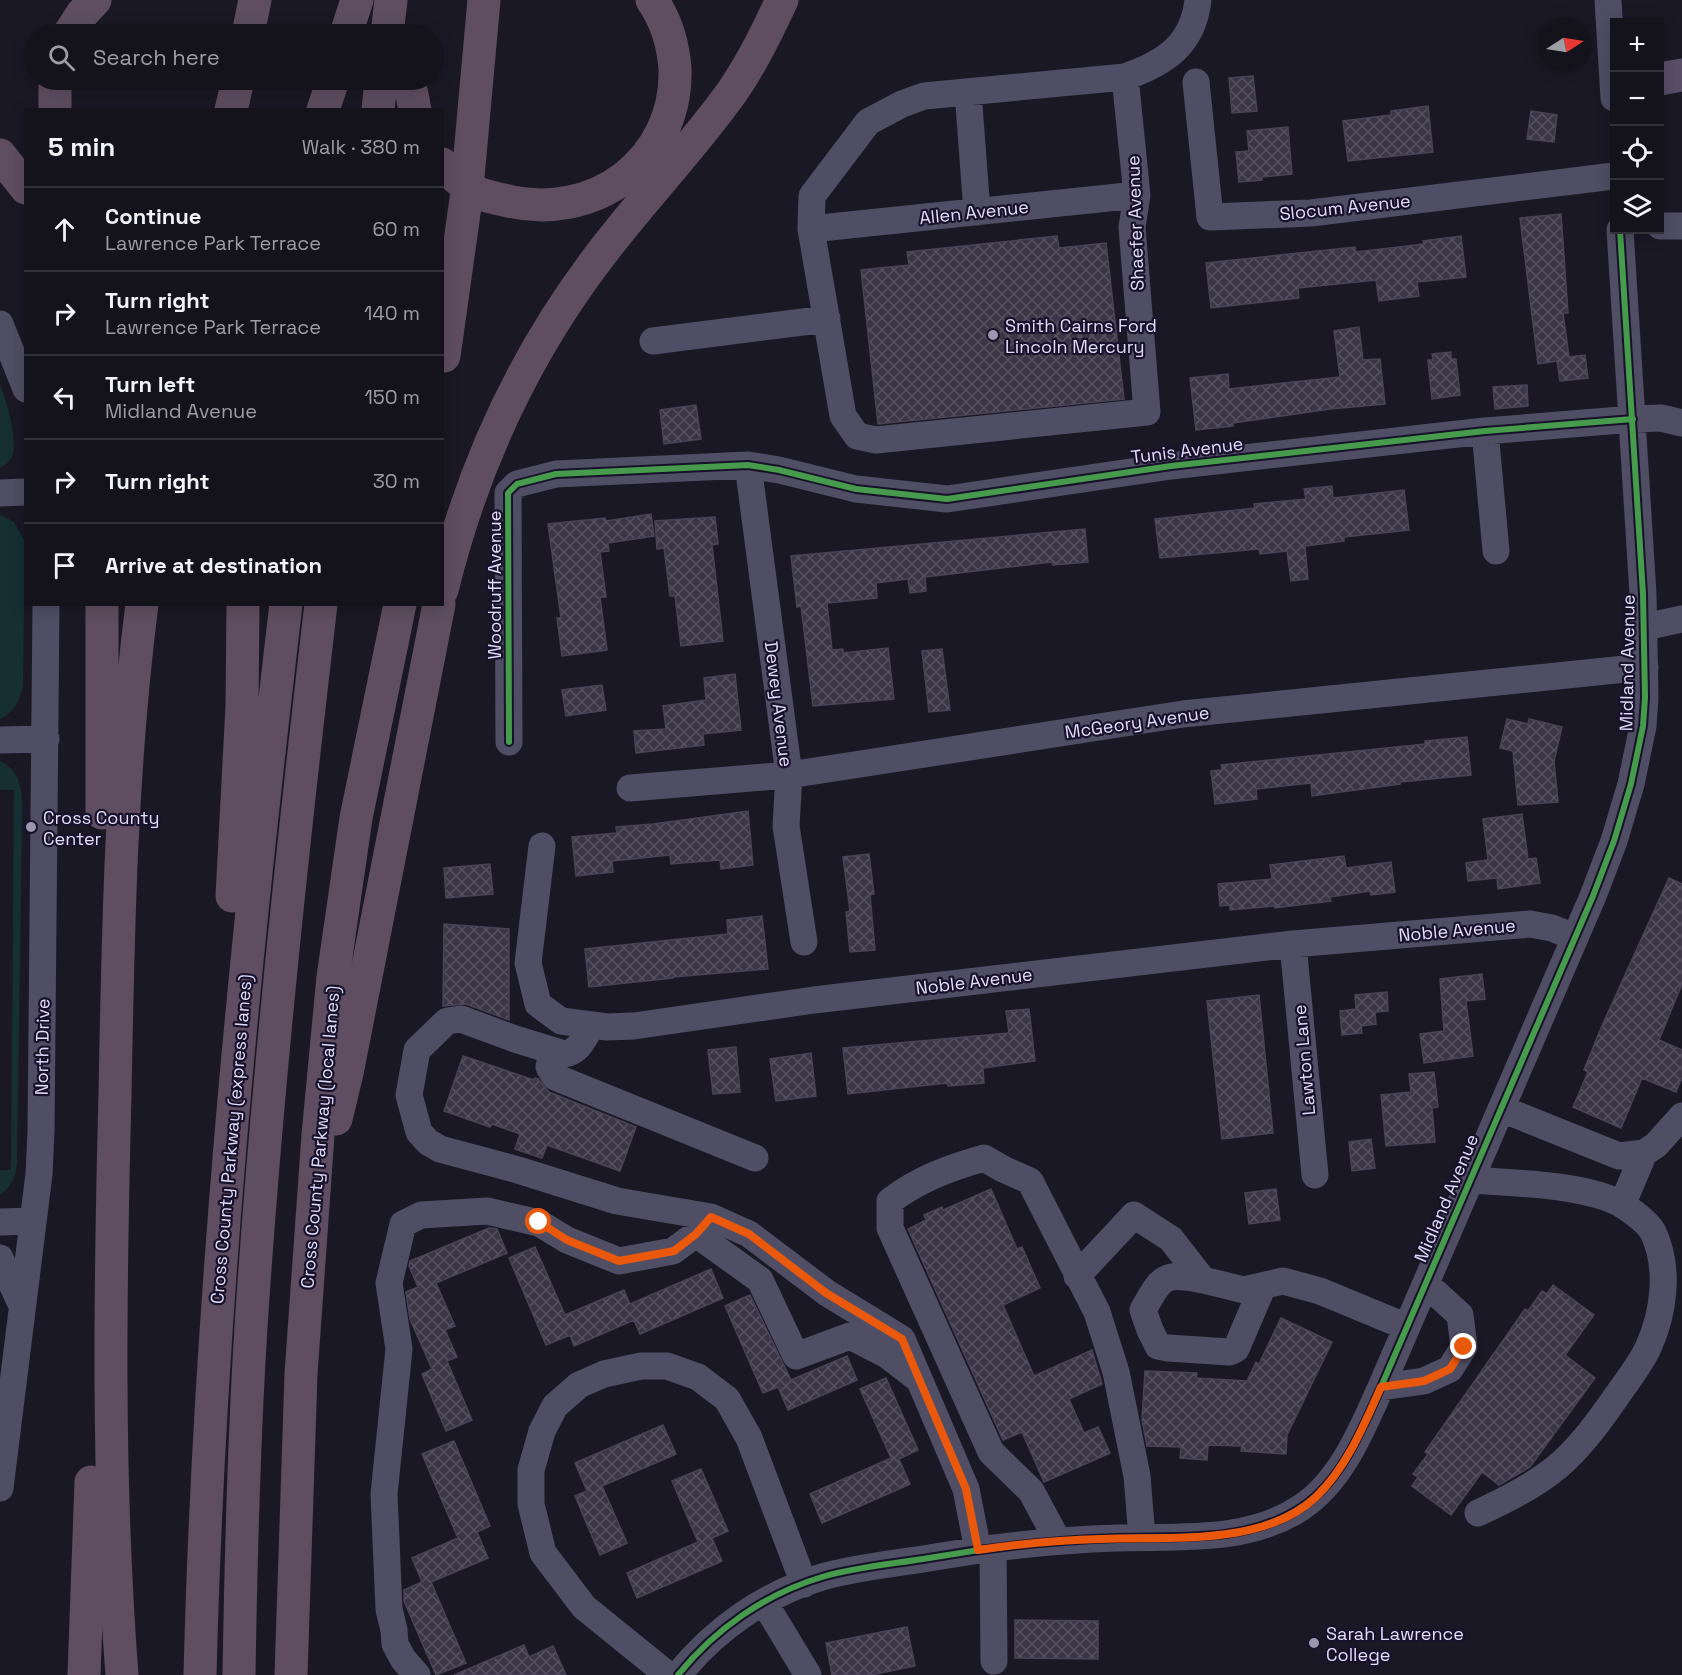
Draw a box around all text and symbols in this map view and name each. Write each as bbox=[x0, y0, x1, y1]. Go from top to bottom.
north arrow bbox=[1538, 18, 1592, 72]
map controls bbox=[1610, 18, 1664, 234]
button: + bbox=[1610, 18, 1664, 72]
search box bbox=[24, 24, 444, 90]
icon: search bbox=[45, 41, 78, 74]
text: Search here bbox=[93, 43, 220, 71]
button: − bbox=[1610, 72, 1664, 126]
button: locate bbox=[1610, 126, 1664, 180]
text: 5 min bbox=[48, 130, 115, 164]
text: Walk · 380 m bbox=[302, 134, 420, 160]
street label: Shaefer Avenue bbox=[1121, 155, 1149, 291]
button: layers bbox=[1610, 180, 1664, 234]
street label: Slocum Avenue bbox=[1278, 189, 1412, 225]
street label: Allen Avenue bbox=[918, 195, 1030, 229]
text: Continue bbox=[105, 202, 201, 230]
icon: ahead bbox=[48, 213, 81, 246]
text: 60 m bbox=[373, 216, 420, 242]
text: Lawrence Park Terrace bbox=[105, 230, 321, 256]
text: Turn right bbox=[105, 286, 210, 314]
icon: right bbox=[48, 297, 81, 330]
text: 140 m bbox=[364, 300, 420, 326]
text: Lawrence Park Terrace bbox=[105, 314, 321, 340]
place label: Smith Cairns Ford Lincoln Mercury bbox=[1005, 314, 1157, 358]
marker: Smith Cairns Ford Lincoln Mercury bbox=[986, 328, 1000, 342]
text: Turn left bbox=[105, 370, 195, 398]
icon: left bbox=[48, 381, 81, 414]
text: 150 m bbox=[365, 384, 420, 410]
text: Midland Avenue bbox=[105, 398, 257, 424]
street label: Tunis Avenue bbox=[1129, 432, 1245, 468]
icon: right bbox=[48, 465, 81, 498]
text: Turn right bbox=[105, 467, 210, 495]
text: 30 m bbox=[373, 468, 420, 494]
street label: Woodruff Avenue bbox=[483, 511, 506, 659]
icon: arrive bbox=[48, 549, 81, 582]
text: Arrive at destination bbox=[105, 551, 322, 579]
street label: Midland Avenue bbox=[1614, 594, 1640, 732]
street label: Dewey Avenue bbox=[760, 640, 798, 768]
street label: McGeory Avenue bbox=[1063, 700, 1211, 744]
place label: Cross County Center bbox=[43, 806, 160, 850]
marker: Cross County Center bbox=[24, 820, 38, 834]
street label: Noble Avenue bbox=[1397, 913, 1517, 947]
street label: Noble Avenue bbox=[914, 962, 1034, 1000]
street label: Cross County Parkway (express lanes) bbox=[205, 973, 257, 1305]
street label: Cross County Parkway (local lanes) bbox=[295, 985, 345, 1289]
street label: North Drive bbox=[30, 998, 54, 1096]
street label: Lawton Lane bbox=[1288, 1004, 1320, 1116]
street label: Midland Avenue bbox=[1409, 1130, 1483, 1266]
route start bbox=[525, 1208, 551, 1234]
route end bbox=[1450, 1333, 1476, 1359]
place label: Sarah Lawrence College bbox=[1326, 1622, 1464, 1666]
marker: Sarah Lawrence College bbox=[1307, 1636, 1321, 1650]

